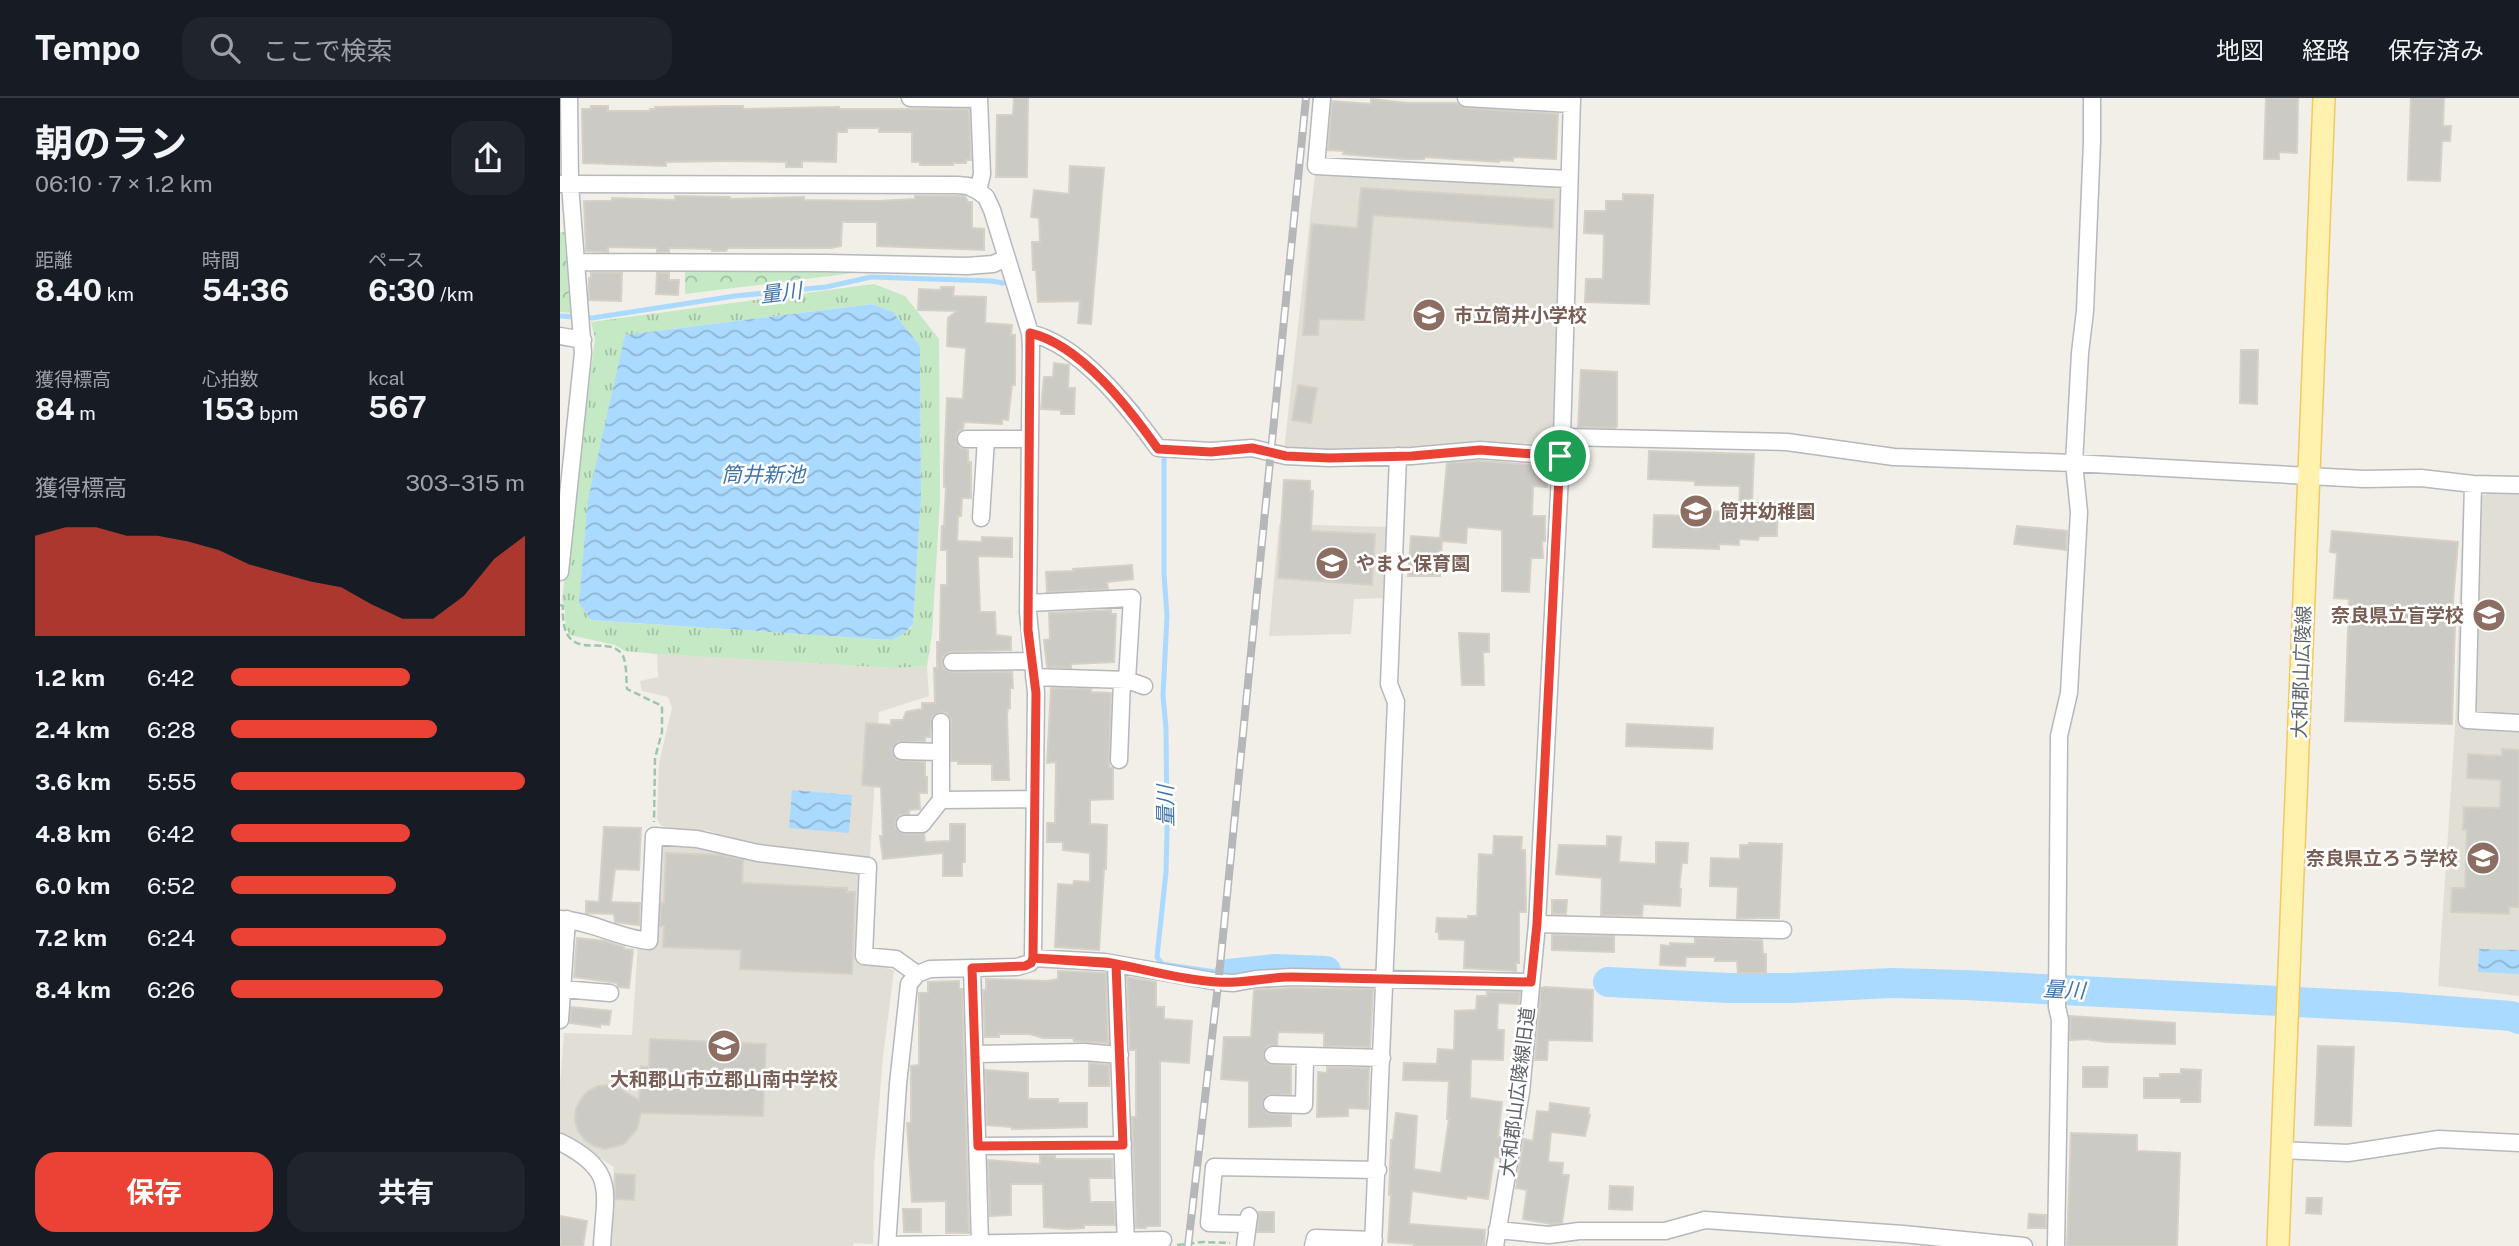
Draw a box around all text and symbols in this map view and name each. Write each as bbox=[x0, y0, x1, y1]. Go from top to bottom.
search box bbox=[182, 17, 672, 80]
text: Tempo bbox=[35, 29, 140, 67]
icon: search bbox=[206, 29, 244, 67]
text: ここで検索 bbox=[262, 35, 392, 66]
text: 地図 bbox=[2216, 36, 2264, 64]
text: 経路 bbox=[2302, 36, 2350, 64]
text: 保存済み bbox=[2388, 36, 2484, 64]
text: 朝のラン bbox=[35, 121, 187, 166]
button: share bbox=[451, 121, 525, 195]
text: 06:10 · 7 × 1.2 km bbox=[35, 170, 213, 197]
text: 距離 bbox=[35, 249, 73, 271]
text: 時間 bbox=[202, 249, 240, 271]
text: ペース bbox=[368, 249, 424, 271]
text: 8.40 bbox=[35, 272, 102, 308]
text: 54:36 bbox=[202, 272, 289, 308]
text: 6:30 bbox=[368, 272, 435, 308]
water label: 量川 bbox=[759, 277, 805, 307]
text: km bbox=[102, 283, 134, 305]
text: /km bbox=[435, 283, 474, 305]
school or university icon: 市立筒井小学校 bbox=[1410, 296, 1448, 334]
place label: 市立筒井小学校 bbox=[1454, 304, 1587, 326]
text: kcal bbox=[368, 367, 405, 389]
text: 獲得標高 bbox=[35, 368, 111, 390]
text: 心拍数 bbox=[202, 368, 259, 390]
text: 567 bbox=[368, 389, 427, 425]
text: 84 bbox=[35, 391, 75, 427]
text: 153 bbox=[202, 391, 255, 427]
text: m bbox=[75, 402, 96, 424]
text: bpm bbox=[255, 402, 298, 424]
pin bbox=[1530, 426, 1590, 486]
icon: arrive bbox=[1541, 437, 1579, 475]
water label: 筒井新池 bbox=[721, 462, 807, 487]
text: 303–315 m bbox=[405, 469, 525, 496]
text: 獲得標高 bbox=[35, 474, 127, 501]
school or university icon: 筒井幼稚園 bbox=[1677, 492, 1715, 530]
place label: 筒井幼稚園 bbox=[1720, 500, 1815, 522]
school or university icon: やまと保育園 bbox=[1313, 544, 1351, 582]
place label: やまと保育園 bbox=[1356, 552, 1470, 574]
school or university icon: 奈良県立盲学校 bbox=[2470, 596, 2508, 634]
place label: 奈良県立盲学校 bbox=[2331, 604, 2464, 626]
street label: 大和郡山広陵線 bbox=[2288, 605, 2314, 739]
text: 1.2 km bbox=[35, 664, 105, 691]
text: 6:42 bbox=[147, 664, 195, 691]
text: 2.4 km bbox=[35, 716, 110, 743]
text: 6:28 bbox=[147, 716, 196, 743]
text: 3.6 km bbox=[35, 768, 111, 795]
text: 5:55 bbox=[147, 768, 196, 795]
water label: 量川 bbox=[1153, 783, 1178, 827]
text: 4.8 km bbox=[35, 820, 111, 847]
text: 6:42 bbox=[147, 820, 195, 847]
school or university icon: 奈良県立ろう学校 bbox=[2464, 839, 2502, 877]
place label: 奈良県立ろう学校 bbox=[2306, 847, 2458, 869]
text: 6.0 km bbox=[35, 872, 110, 899]
text: 6:52 bbox=[147, 872, 195, 899]
text: 7.2 km bbox=[35, 924, 107, 951]
text: 6:24 bbox=[147, 924, 195, 951]
text: 8.4 km bbox=[35, 976, 111, 1003]
text: 6:26 bbox=[147, 976, 195, 1003]
water label: 量川 bbox=[2042, 976, 2088, 1003]
street label: 大和郡山広陵線旧道 bbox=[1496, 1006, 1538, 1178]
school or university icon: 大和郡山市立郡山南中学校 bbox=[705, 1027, 743, 1065]
place label: 大和郡山市立郡山南中学校 bbox=[610, 1068, 838, 1090]
button: 保存 bbox=[35, 1152, 273, 1232]
button: 共有 bbox=[287, 1152, 525, 1232]

